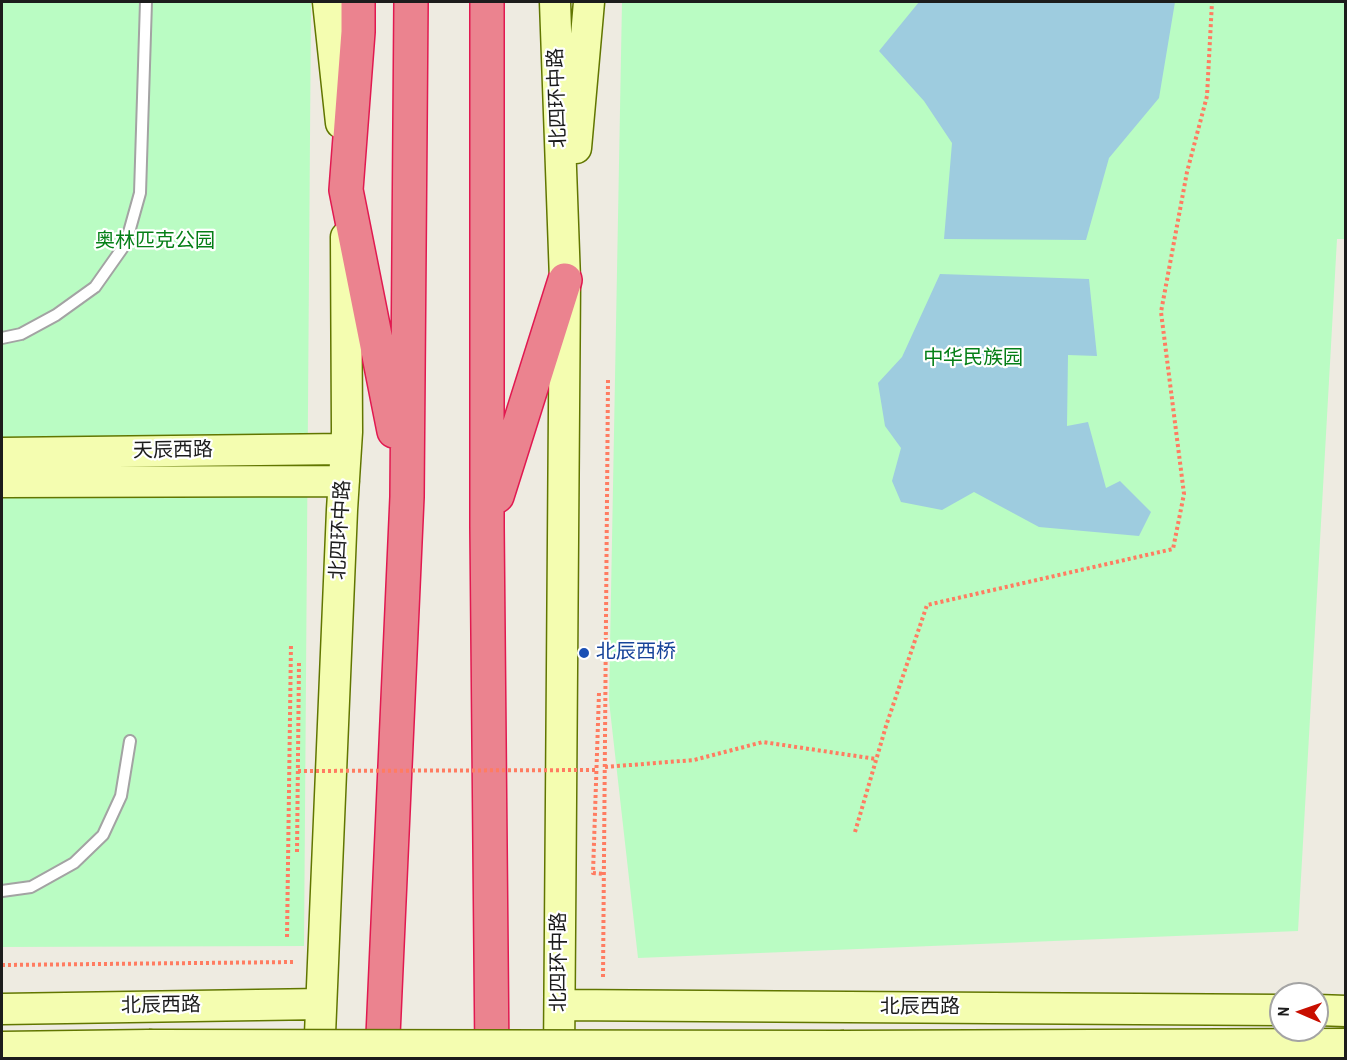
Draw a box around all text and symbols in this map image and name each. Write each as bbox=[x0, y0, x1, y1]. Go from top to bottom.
street label: 北四环中路 bbox=[544, 48, 572, 148]
park label: 奥林匹克公园 bbox=[95, 230, 215, 254]
park label: 中华民族园 bbox=[923, 347, 1023, 371]
street label: 天辰西路 bbox=[133, 438, 213, 464]
street label: 北四环中路 bbox=[326, 479, 356, 581]
place label: 北辰西桥 bbox=[596, 641, 676, 665]
marker: 北辰西桥 bbox=[577, 646, 591, 660]
street label: 北四环中路 bbox=[548, 912, 572, 1012]
north arrow bbox=[1269, 982, 1329, 1042]
street label: 北辰西路 bbox=[121, 993, 201, 1019]
street label: 北辰西路 bbox=[880, 996, 960, 1020]
text: N bbox=[1272, 1006, 1294, 1017]

